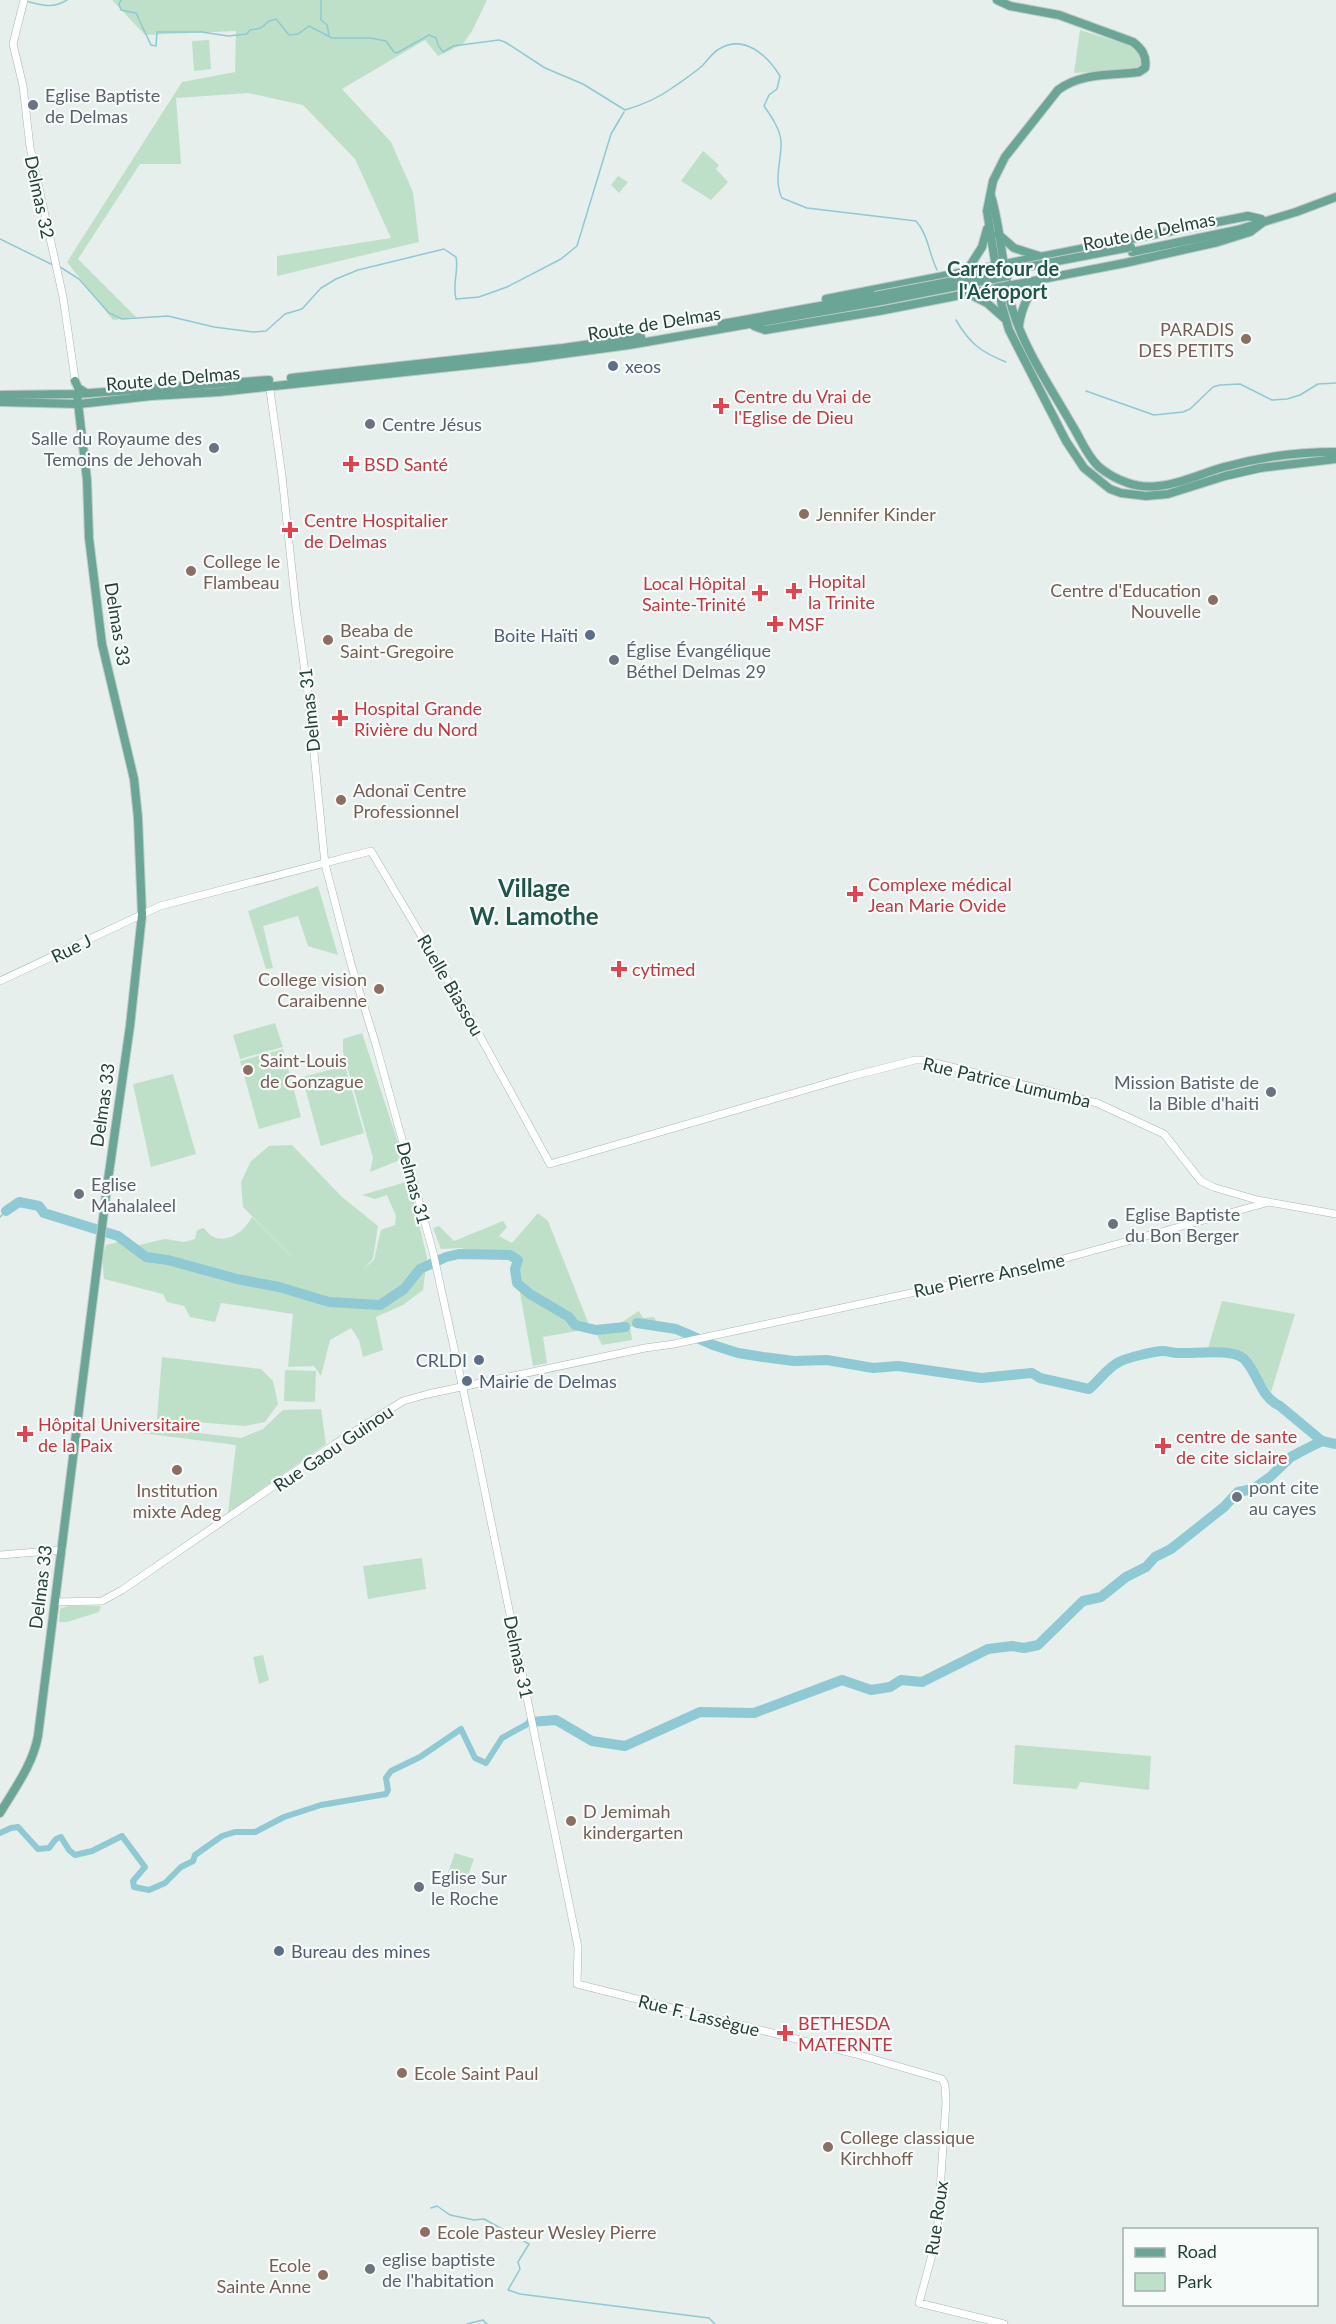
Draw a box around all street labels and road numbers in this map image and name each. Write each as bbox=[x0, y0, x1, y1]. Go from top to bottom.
street label: Delmas 32 bbox=[20, 153, 60, 241]
street label: Route de Delmas bbox=[1081, 207, 1217, 255]
street label: Route de Delmas bbox=[586, 302, 722, 344]
street label: Route de Delmas bbox=[105, 361, 241, 395]
street label: Delmas 33 bbox=[101, 581, 135, 667]
street label: Delmas 31 bbox=[294, 667, 324, 753]
street label: Rue J bbox=[47, 929, 95, 967]
street label: Ruelle Biassou bbox=[413, 930, 489, 1040]
street label: Rue Patrice Lumumba bbox=[921, 1052, 1093, 1112]
street label: Delmas 33 bbox=[85, 1062, 119, 1148]
street label: Delmas 31 bbox=[392, 1139, 436, 1227]
street label: Rue Pierre Anselme bbox=[911, 1248, 1067, 1302]
street label: Rue Gaou Guinou bbox=[269, 1400, 397, 1496]
street label: Delmas 33 bbox=[24, 1544, 56, 1630]
street label: Delmas 31 bbox=[499, 1613, 539, 1701]
street label: Rue F. Lassègue bbox=[636, 1989, 762, 2041]
street label: Rue Roux bbox=[920, 2179, 952, 2257]

